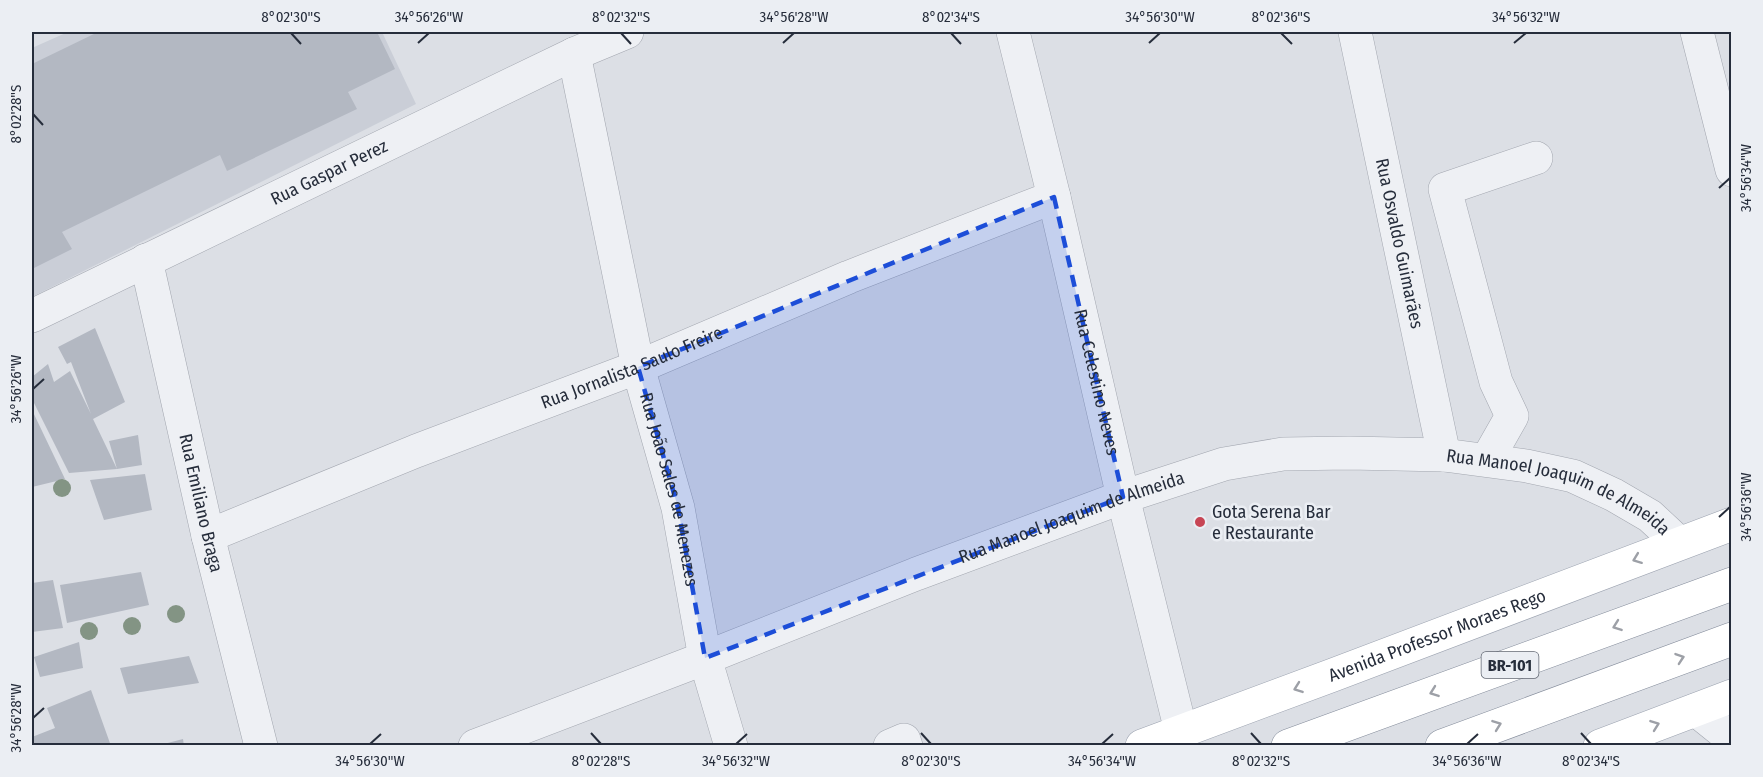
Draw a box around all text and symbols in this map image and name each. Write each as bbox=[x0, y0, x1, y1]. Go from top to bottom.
text: 8°02'30"S bbox=[261, 8, 321, 26]
text: 34°56'26"W bbox=[395, 8, 463, 26]
text: 8°02'32"S bbox=[592, 8, 650, 26]
text: 34°56'28"W bbox=[760, 8, 828, 26]
text: 8°02'34"S bbox=[922, 8, 980, 26]
text: 34°56'30"W bbox=[1125, 8, 1195, 26]
text: 8°02'36"S bbox=[1252, 8, 1310, 26]
text: 34°56'32"W bbox=[1492, 8, 1560, 26]
text: 8°02'28"S bbox=[7, 85, 25, 143]
street label: Rua Gaspar Perez bbox=[267, 135, 391, 210]
text: 34°56'34"W bbox=[1737, 144, 1755, 212]
street label: Rua Osvaldo Guimarães bbox=[1371, 156, 1428, 331]
street label: Rua Celestino Neves bbox=[1069, 307, 1124, 458]
street label: Rua Jornalista Saulo Freire bbox=[538, 321, 726, 414]
text: 34°56'26"W bbox=[7, 355, 25, 423]
street label: Rua João Sales de Menezes bbox=[635, 390, 703, 588]
street label: Rua Emiliano Braga bbox=[174, 432, 228, 575]
street label: Rua Manoel Joaquim de Almeida bbox=[1445, 444, 1675, 540]
street label: Rua Manoel Joaquim de Almeida bbox=[956, 467, 1187, 568]
text: 34°56'36"W bbox=[1737, 473, 1755, 541]
place label: Gota Serena Bar e Restaurante bbox=[1212, 501, 1331, 544]
marker: Gota Serena Bar e Restaurante bbox=[1193, 515, 1207, 529]
one-way arrow bbox=[1633, 552, 1644, 564]
street label: Avenida Professor Moraes Rego bbox=[1325, 585, 1549, 687]
one-way arrow bbox=[1612, 618, 1623, 631]
road number: BR-101 bbox=[1482, 652, 1538, 678]
one-way arrow bbox=[1674, 652, 1684, 665]
one-way arrow bbox=[1293, 681, 1304, 694]
text: 34°56'28"W bbox=[7, 684, 25, 752]
one-way arrow bbox=[1429, 685, 1440, 698]
one-way arrow bbox=[1491, 720, 1501, 733]
one-way arrow bbox=[1649, 720, 1659, 733]
text: 34°56'30"W bbox=[335, 752, 405, 770]
text: 8°02'28"S bbox=[572, 752, 630, 770]
text: 34°56'32"W bbox=[702, 752, 770, 770]
text: 8°02'30"S bbox=[901, 752, 961, 770]
text: 34°56'34"W bbox=[1068, 752, 1136, 770]
text: 8°02'32"S bbox=[1232, 752, 1290, 770]
text: 34°56'36"W bbox=[1433, 752, 1501, 770]
text: 8°02'34"S bbox=[1562, 752, 1620, 770]

